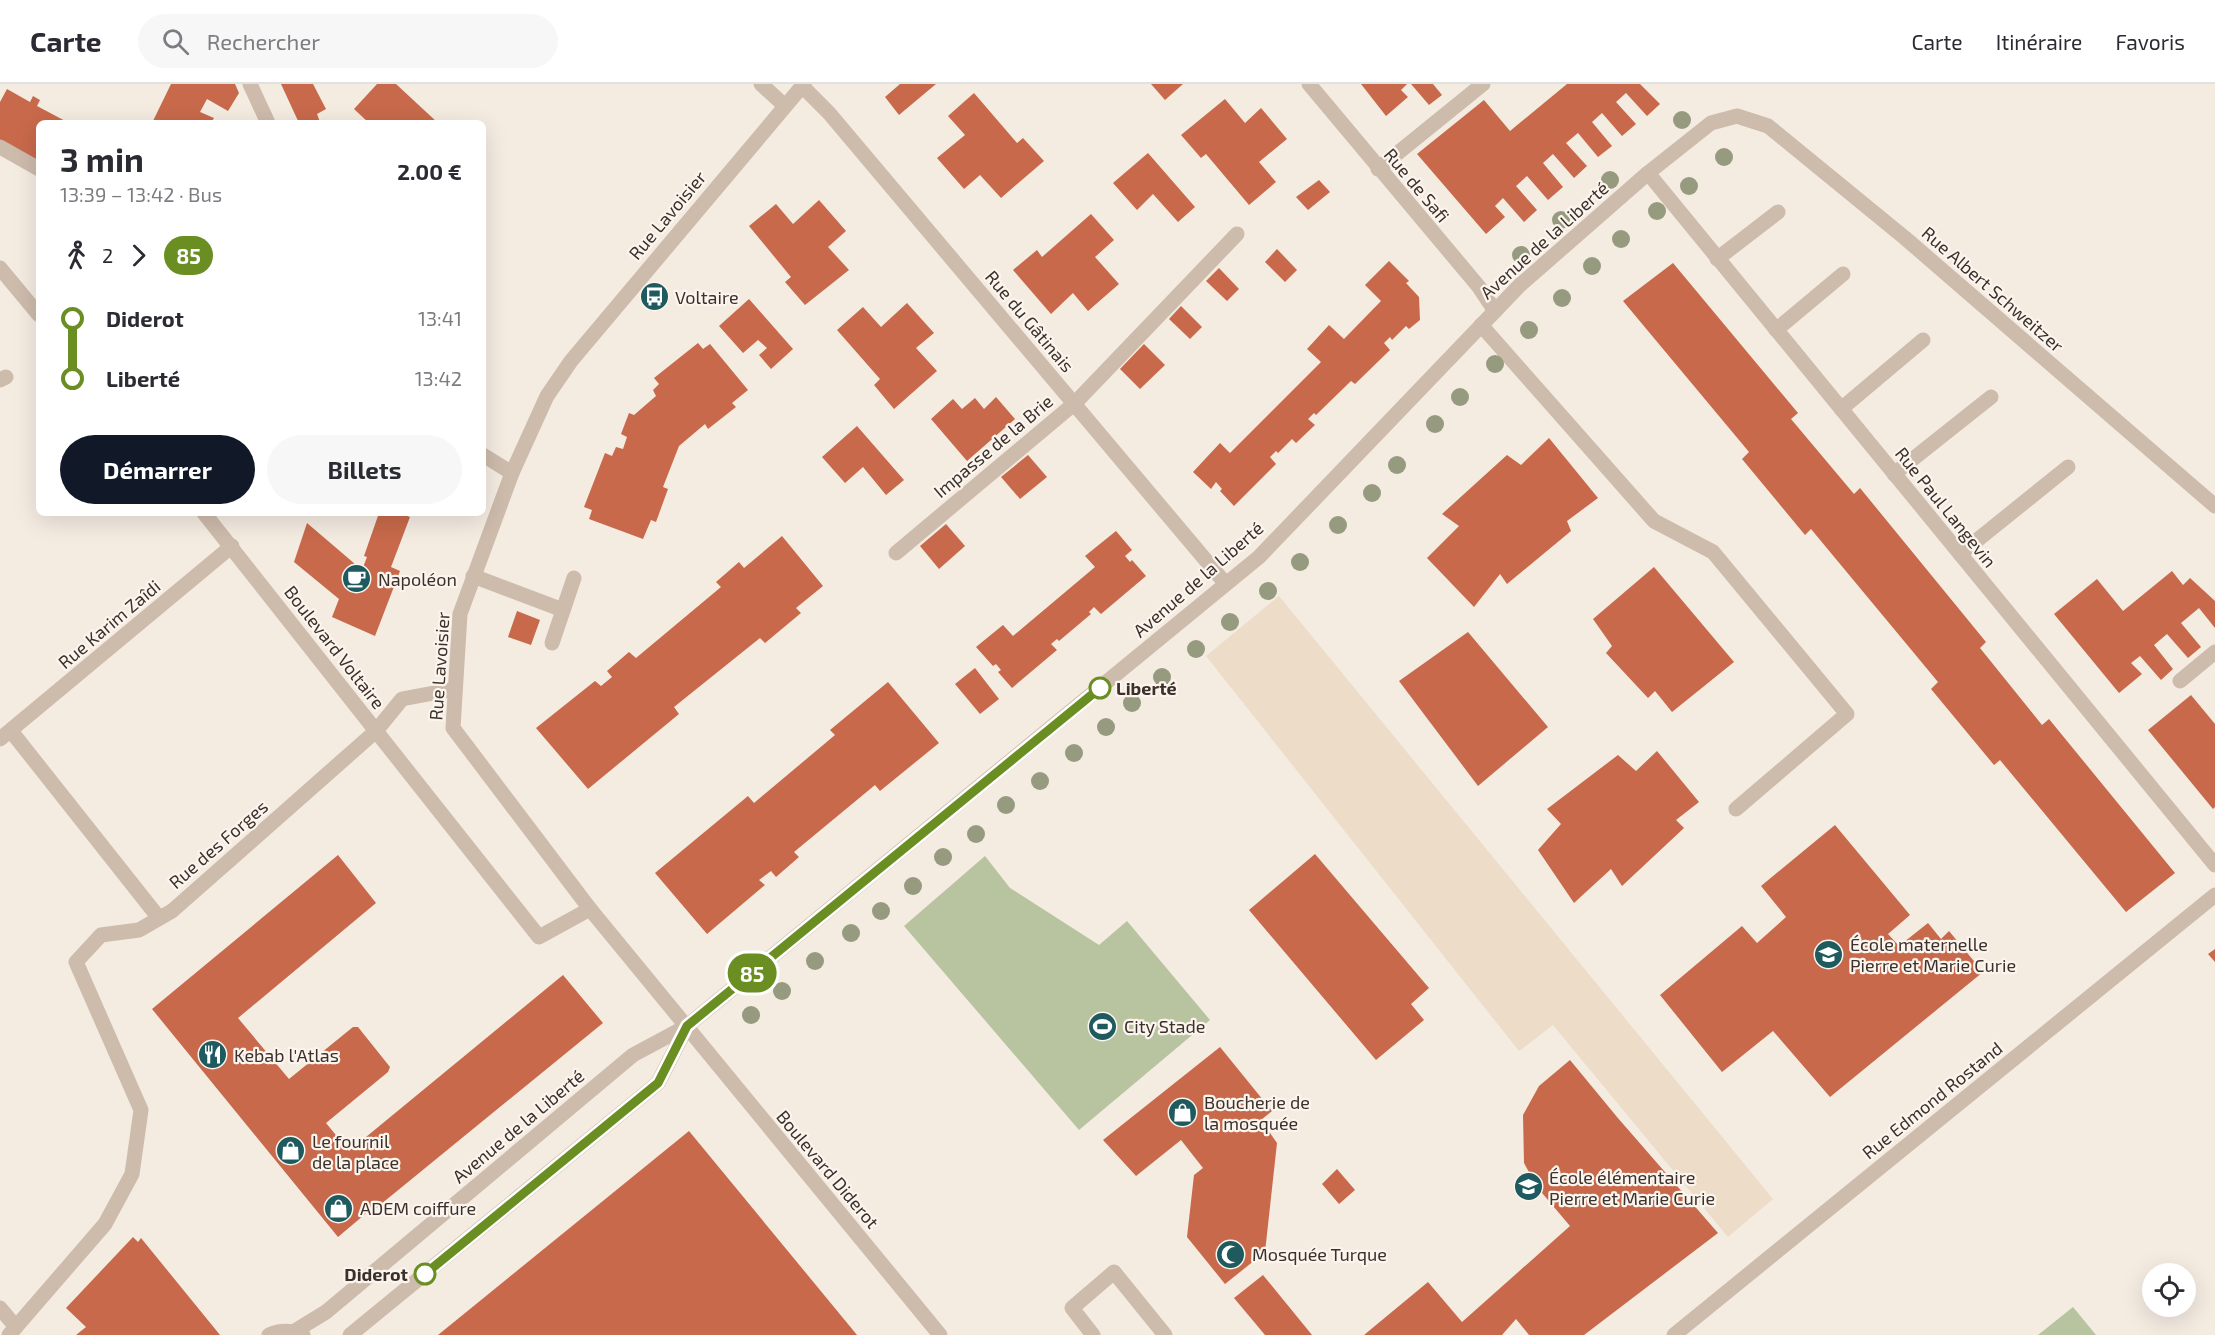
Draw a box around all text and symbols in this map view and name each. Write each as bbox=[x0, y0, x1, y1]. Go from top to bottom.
search box bbox=[138, 14, 558, 68]
text: Carte bbox=[30, 24, 102, 58]
icon: search bbox=[159, 25, 192, 58]
text: Rechercher bbox=[207, 28, 320, 54]
text: Carte bbox=[1911, 29, 1963, 54]
text: Itinéraire bbox=[1996, 29, 2082, 54]
text: Favoris bbox=[2115, 29, 2185, 54]
text: 3 min bbox=[60, 139, 144, 179]
street label: Rue de Safi bbox=[1380, 143, 1454, 227]
text: 2.00 € bbox=[397, 158, 462, 184]
street label: Rue Lavoisier bbox=[624, 166, 710, 264]
street label: Avenue de la Liberté bbox=[1475, 177, 1613, 303]
text: 13:39 – 13:42 · Bus bbox=[60, 182, 222, 206]
street label: Rue Albert Schweitzer bbox=[1918, 222, 2068, 356]
icon: walk bbox=[60, 239, 93, 272]
icon: forward bbox=[122, 239, 155, 272]
text: 2 bbox=[102, 243, 113, 267]
text: 85 bbox=[176, 243, 201, 268]
street label: Rue du Gâtinais bbox=[981, 266, 1079, 376]
bus stop icon: Voltaire bbox=[638, 281, 670, 313]
place label: Voltaire bbox=[675, 286, 739, 308]
text: Diderot bbox=[106, 305, 184, 331]
text: 13:41 bbox=[418, 306, 462, 330]
text: Liberté bbox=[106, 365, 180, 391]
text: 13:42 bbox=[415, 366, 462, 390]
street label: Impasse de la Brie bbox=[929, 390, 1057, 502]
button: Démarrer bbox=[60, 435, 255, 504]
button: Billets bbox=[267, 435, 462, 504]
street label: Rue Paul Langevin bbox=[1891, 442, 2001, 572]
street label: Avenue de la Liberté bbox=[1129, 517, 1267, 641]
cafe icon: Napoléon bbox=[341, 563, 373, 595]
place label: Napoléon bbox=[378, 568, 457, 590]
street label: Rue Karim Zaîdi bbox=[54, 575, 164, 673]
street label: Boulevard Voltaire bbox=[280, 581, 390, 713]
street label: Rue Lavoisier bbox=[424, 611, 454, 721]
marker: Liberté bbox=[1089, 677, 1111, 699]
place label: Liberté bbox=[1116, 677, 1177, 699]
street label: Rue des Forges bbox=[164, 795, 272, 893]
place label: École maternelle Pierre et Marie Curie bbox=[1850, 933, 2016, 976]
school or university icon: École maternelle Pierre et Marie Curie bbox=[1813, 938, 1845, 970]
line badge: 85 bbox=[725, 954, 779, 992]
text: 85 bbox=[740, 961, 764, 986]
sports icon: City Stade bbox=[1087, 1010, 1119, 1042]
place label: City Stade bbox=[1124, 1015, 1205, 1037]
street label: Rue Edmond Rostand bbox=[1857, 1037, 2007, 1163]
restaurant icon: Kebab l'Atlas bbox=[197, 1039, 229, 1071]
place label: Kebab l'Atlas bbox=[234, 1044, 339, 1066]
street label: Avenue de la Liberté bbox=[448, 1065, 588, 1187]
place label: Boucherie de la mosquée bbox=[1204, 1091, 1310, 1134]
shop icon: Boucherie de la mosquée bbox=[1167, 1096, 1199, 1128]
street label: Boulevard Diderot bbox=[772, 1105, 884, 1233]
place label: Le fournil de la place bbox=[312, 1130, 399, 1173]
shop icon: Le fournil de la place bbox=[275, 1135, 307, 1167]
place label: École élémentaire Pierre et Marie Curie bbox=[1549, 1166, 1715, 1209]
school or university icon: École élémentaire Pierre et Marie Curie bbox=[1512, 1171, 1544, 1203]
shop icon: ADEM coiffure bbox=[323, 1192, 355, 1224]
place label: ADEM coiffure bbox=[360, 1197, 476, 1219]
mosque icon: Mosquée Turque bbox=[1215, 1238, 1247, 1270]
place label: Mosquée Turque bbox=[1252, 1243, 1387, 1265]
place label: Diderot bbox=[344, 1263, 409, 1285]
marker: Diderot bbox=[414, 1263, 436, 1285]
map controls bbox=[2142, 1263, 2196, 1317]
button: locate bbox=[2142, 1263, 2196, 1317]

